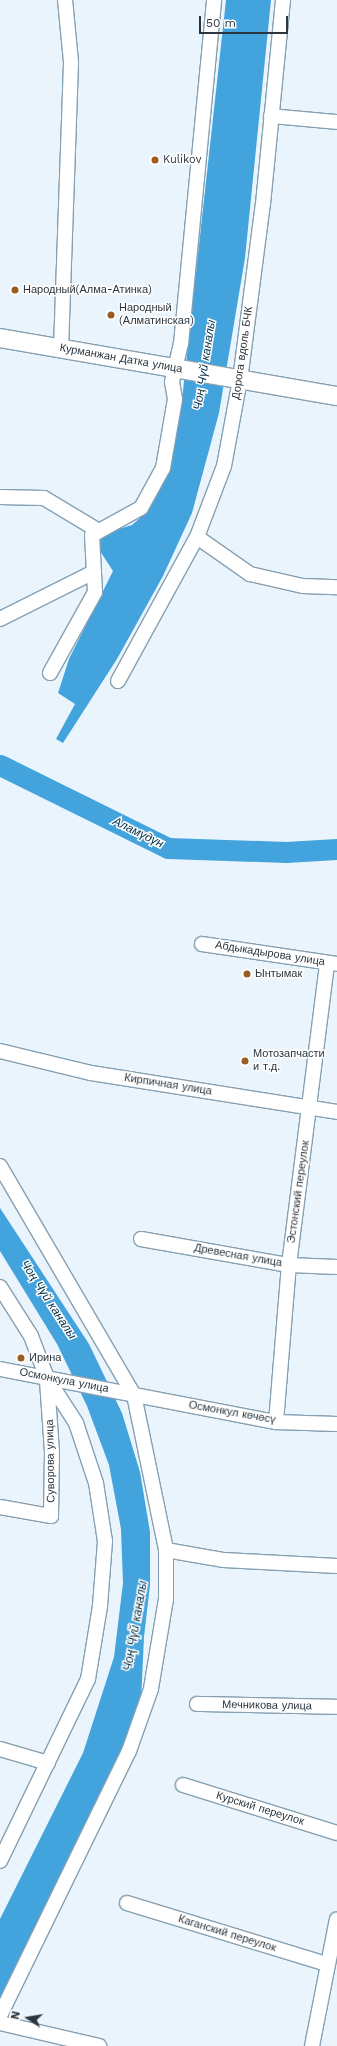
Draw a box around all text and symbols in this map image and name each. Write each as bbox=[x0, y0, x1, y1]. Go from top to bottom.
scale bar bbox=[201, 8, 290, 34]
text: 50 m bbox=[206, 16, 236, 30]
place label: Kulikov bbox=[163, 153, 201, 167]
marker: Kulikov bbox=[150, 155, 160, 165]
place label: Народный(Алма-Атинка) bbox=[23, 283, 152, 297]
marker: Народный(Алма-Атинка) bbox=[10, 285, 20, 295]
place label: Народный (Алматинская) bbox=[119, 302, 194, 328]
street label: Дорога вдоль БЧК bbox=[230, 306, 256, 400]
marker: Народный (Алматинская) bbox=[106, 310, 116, 320]
water label: Чоң Чүй каналы bbox=[191, 319, 219, 411]
street label: Курманжан Датка улица bbox=[59, 342, 183, 376]
water label: Аламүдүн bbox=[110, 814, 166, 852]
street label: Абдыкадырова улица bbox=[214, 939, 326, 969]
place label: Ынтымак bbox=[255, 967, 302, 981]
marker: Ынтымак bbox=[242, 969, 252, 979]
place label: Мотозапчасти и т.д. bbox=[253, 1048, 325, 1074]
marker: Мотозапчасти и т.д. bbox=[240, 1056, 250, 1066]
street label: Кирпичная улица bbox=[123, 1072, 213, 1098]
street label: Эстонский переулок bbox=[285, 1140, 313, 1244]
street label: Древесная улица bbox=[193, 1242, 283, 1270]
water label: Чоң Чүй каналы bbox=[17, 1258, 79, 1342]
place label: Ирина bbox=[29, 1351, 61, 1365]
marker: Ирина bbox=[16, 1353, 26, 1363]
street label: Осмонкула улица bbox=[18, 1366, 110, 1396]
street label: Осмонкул көчөсү bbox=[188, 1399, 276, 1427]
street label: Суворова улица bbox=[44, 1419, 58, 1503]
water label: Чоң Чүй каналы bbox=[121, 1580, 151, 1672]
street label: Мечникова улица bbox=[222, 1699, 312, 1713]
street label: Курский переулок bbox=[214, 1789, 306, 1829]
street label: Каганский переулок bbox=[176, 1913, 278, 1955]
north arrow bbox=[8, 1998, 48, 2038]
text: N bbox=[9, 2010, 23, 2021]

